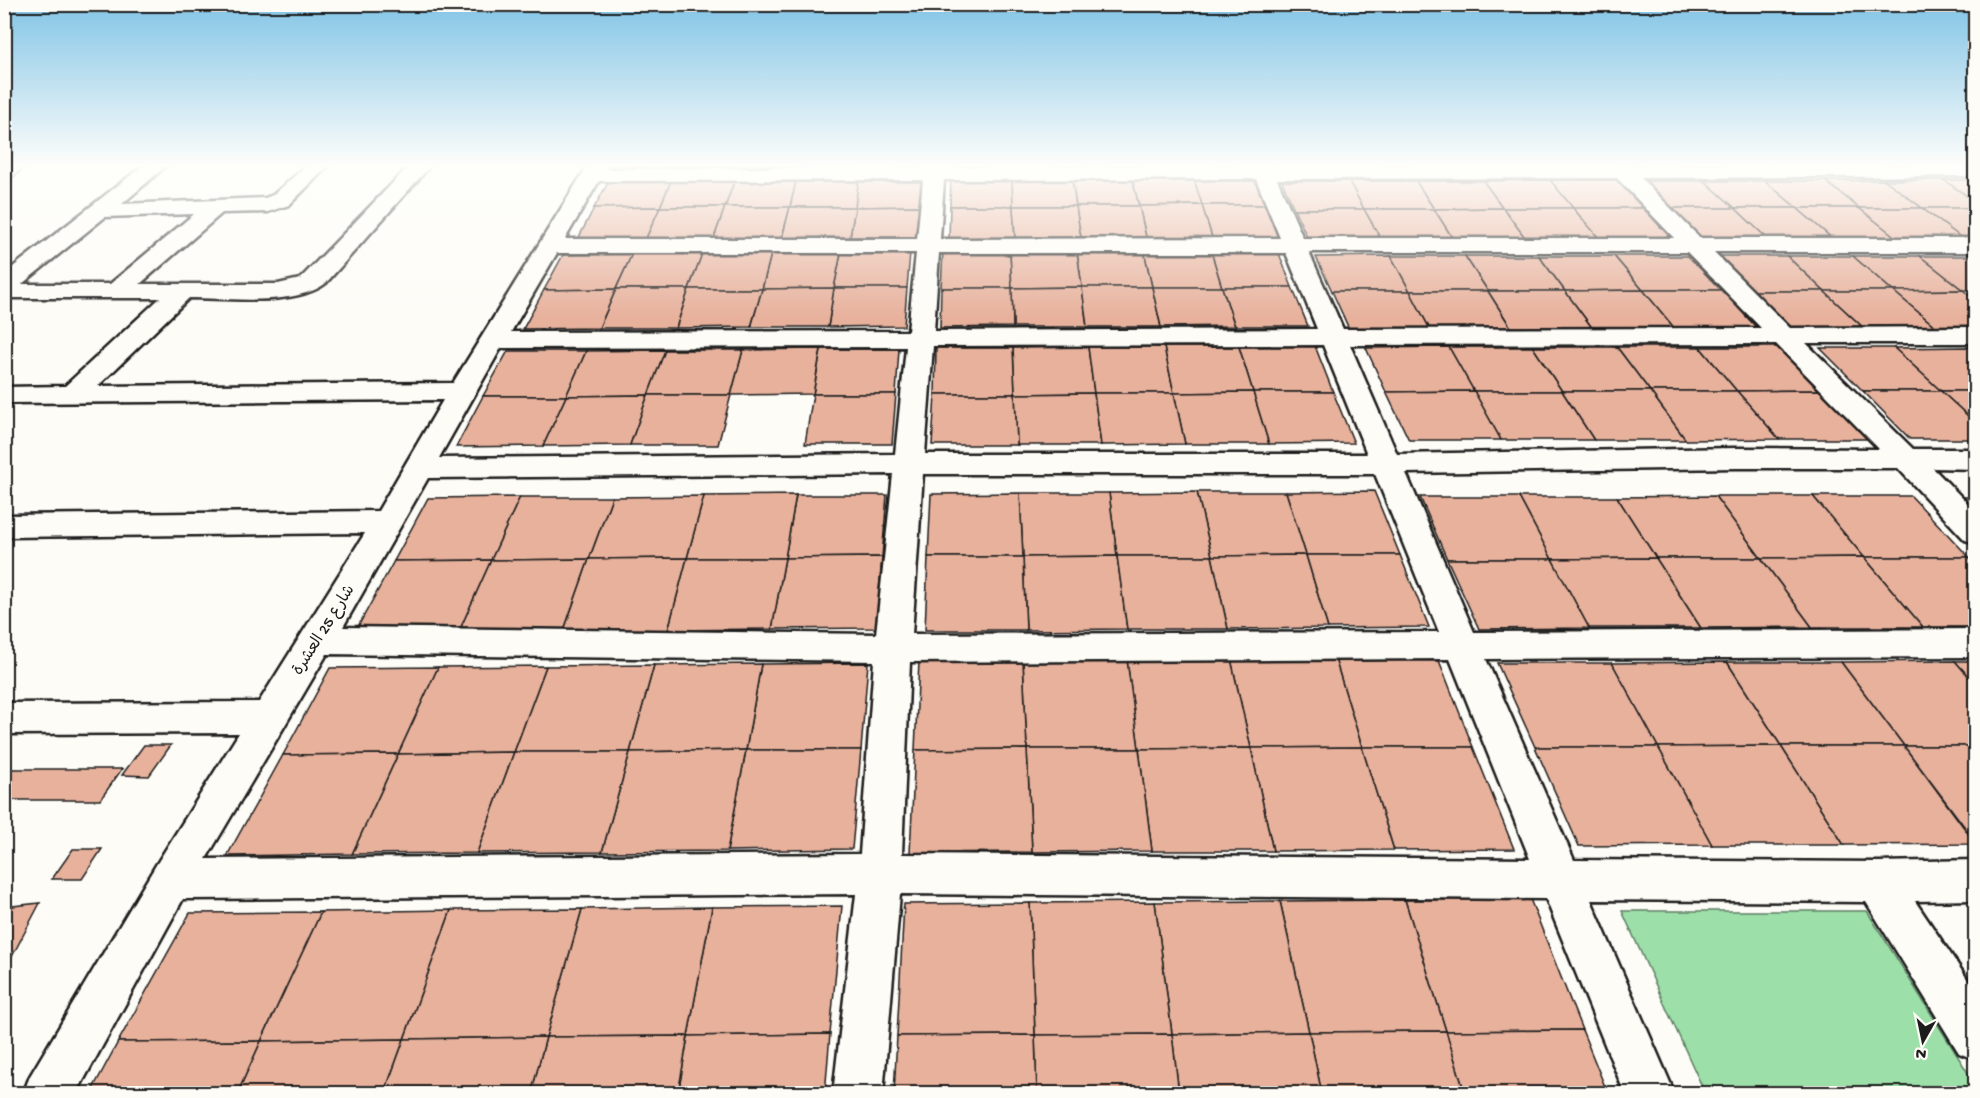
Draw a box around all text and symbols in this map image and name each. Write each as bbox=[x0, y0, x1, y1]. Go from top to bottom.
street label: شارع 25 العشرة bbox=[290, 582, 360, 680]
north arrow bbox=[1893, 1011, 1953, 1071]
text: N bbox=[1914, 1042, 1928, 1063]

